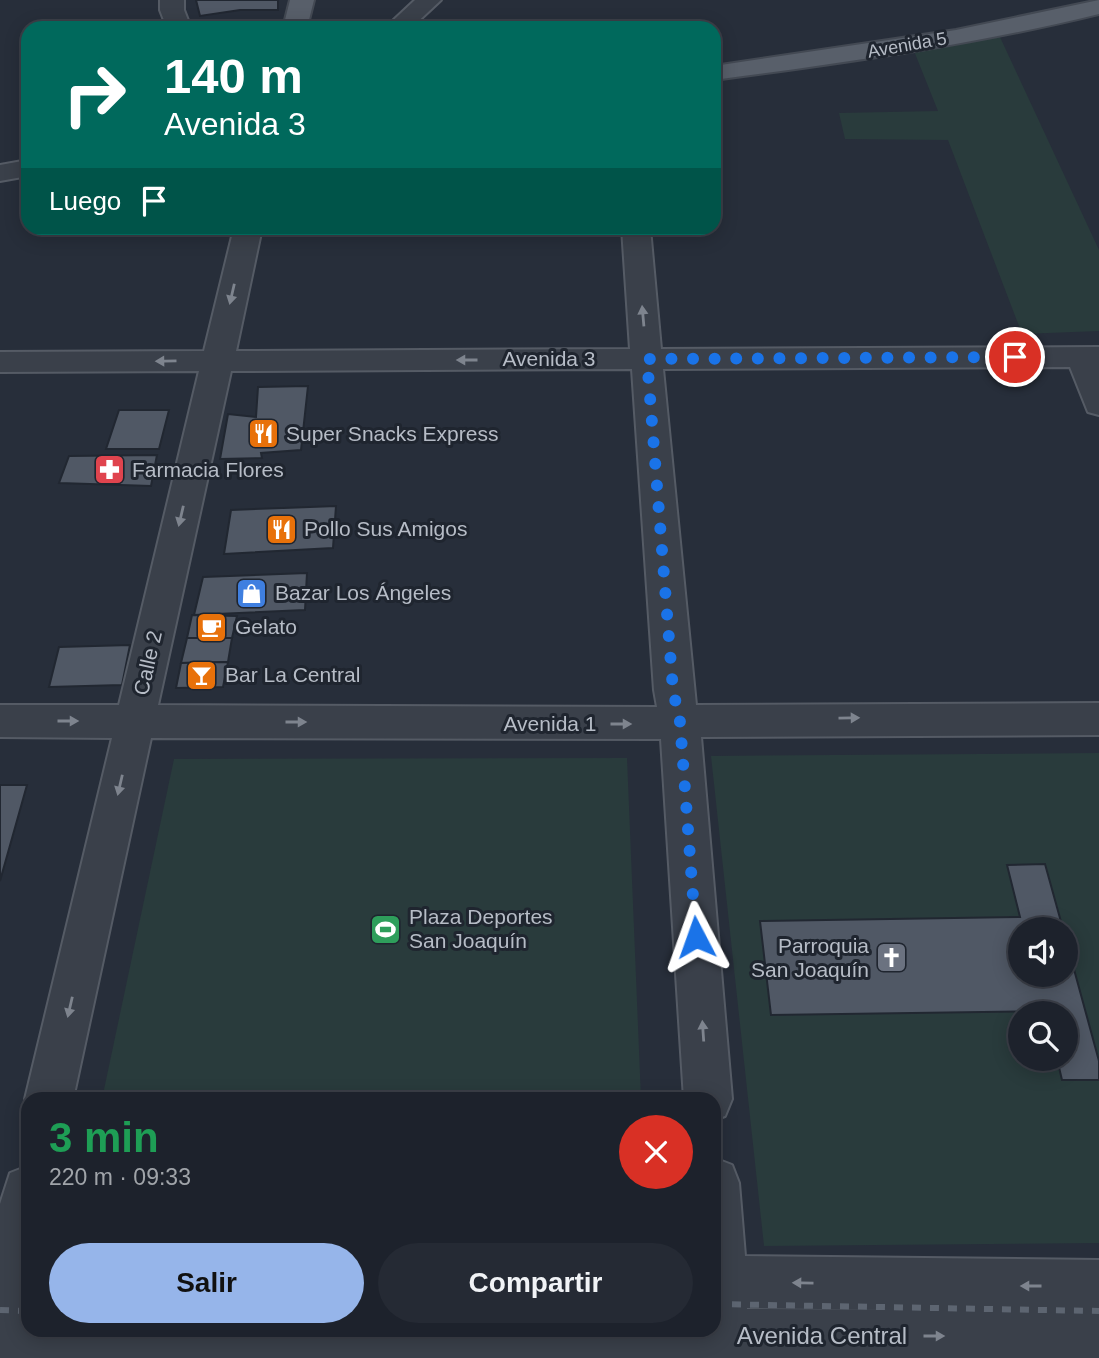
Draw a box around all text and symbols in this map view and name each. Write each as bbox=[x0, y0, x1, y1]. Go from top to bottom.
street label: Avenida 5 bbox=[866, 28, 948, 62]
icon: right bbox=[49, 49, 140, 140]
text: 140 m bbox=[164, 49, 303, 103]
text: Avenida 3 bbox=[164, 106, 306, 142]
icon: arrive bbox=[135, 182, 173, 220]
text: Luego bbox=[49, 186, 121, 216]
one-way arrow bbox=[227, 283, 238, 305]
one-way arrow bbox=[637, 305, 648, 327]
pin bbox=[985, 327, 1045, 387]
icon: arrive bbox=[996, 338, 1034, 376]
street label: Avenida 3 bbox=[502, 347, 596, 370]
one-way arrow bbox=[456, 354, 478, 366]
one-way arrow bbox=[155, 355, 177, 367]
restaurant icon: Super Snacks Express bbox=[246, 417, 280, 451]
place label: Super Snacks Express bbox=[286, 422, 498, 445]
pharmacy icon: Farmacia Flores bbox=[92, 453, 126, 487]
place label: Farmacia Flores bbox=[132, 458, 284, 481]
one-way arrow bbox=[176, 505, 187, 527]
restaurant icon: Pollo Sus Amigos bbox=[264, 512, 298, 546]
place label: Pollo Sus Amigos bbox=[304, 517, 467, 540]
shop icon: Bazar Los Ángeles bbox=[235, 576, 269, 610]
place label: Bazar Los Ángeles bbox=[275, 581, 451, 604]
cafe icon: Gelato bbox=[195, 610, 229, 644]
place label: Gelato bbox=[235, 615, 297, 638]
street label: Calle 2 bbox=[129, 628, 166, 697]
bar icon: Bar La Central bbox=[185, 658, 219, 692]
place label: Bar La Central bbox=[225, 663, 360, 686]
street label: Avenida 1 bbox=[503, 712, 597, 735]
one-way arrow bbox=[838, 712, 860, 724]
one-way arrow bbox=[57, 715, 79, 727]
one-way arrow bbox=[285, 716, 307, 728]
one-way arrow bbox=[610, 718, 632, 730]
one-way arrow bbox=[114, 774, 125, 796]
position arrow bbox=[659, 900, 733, 974]
place label: Plaza Deportes San Joaquín bbox=[409, 905, 553, 952]
sports icon: Plaza Deportes San Joaquín bbox=[369, 912, 403, 946]
map controls bbox=[1008, 917, 1078, 1071]
button: sound bbox=[1008, 917, 1078, 987]
place label: Parroquia San Joaquín bbox=[751, 934, 869, 981]
church icon: Parroquia San Joaquín bbox=[875, 941, 909, 975]
one-way arrow bbox=[64, 996, 75, 1018]
button: search bbox=[1008, 1001, 1078, 1071]
one-way arrow bbox=[697, 1020, 708, 1042]
text: 3 min bbox=[49, 1114, 159, 1161]
button: close bbox=[619, 1115, 693, 1189]
text: 220 m · 09:33 bbox=[49, 1164, 191, 1190]
button: Salir bbox=[49, 1243, 364, 1323]
button: Compartir bbox=[378, 1243, 693, 1323]
one-way arrow bbox=[792, 1277, 814, 1289]
one-way arrow bbox=[1020, 1280, 1042, 1292]
street label: Avenida Central bbox=[737, 1322, 907, 1349]
one-way arrow bbox=[923, 1330, 945, 1342]

